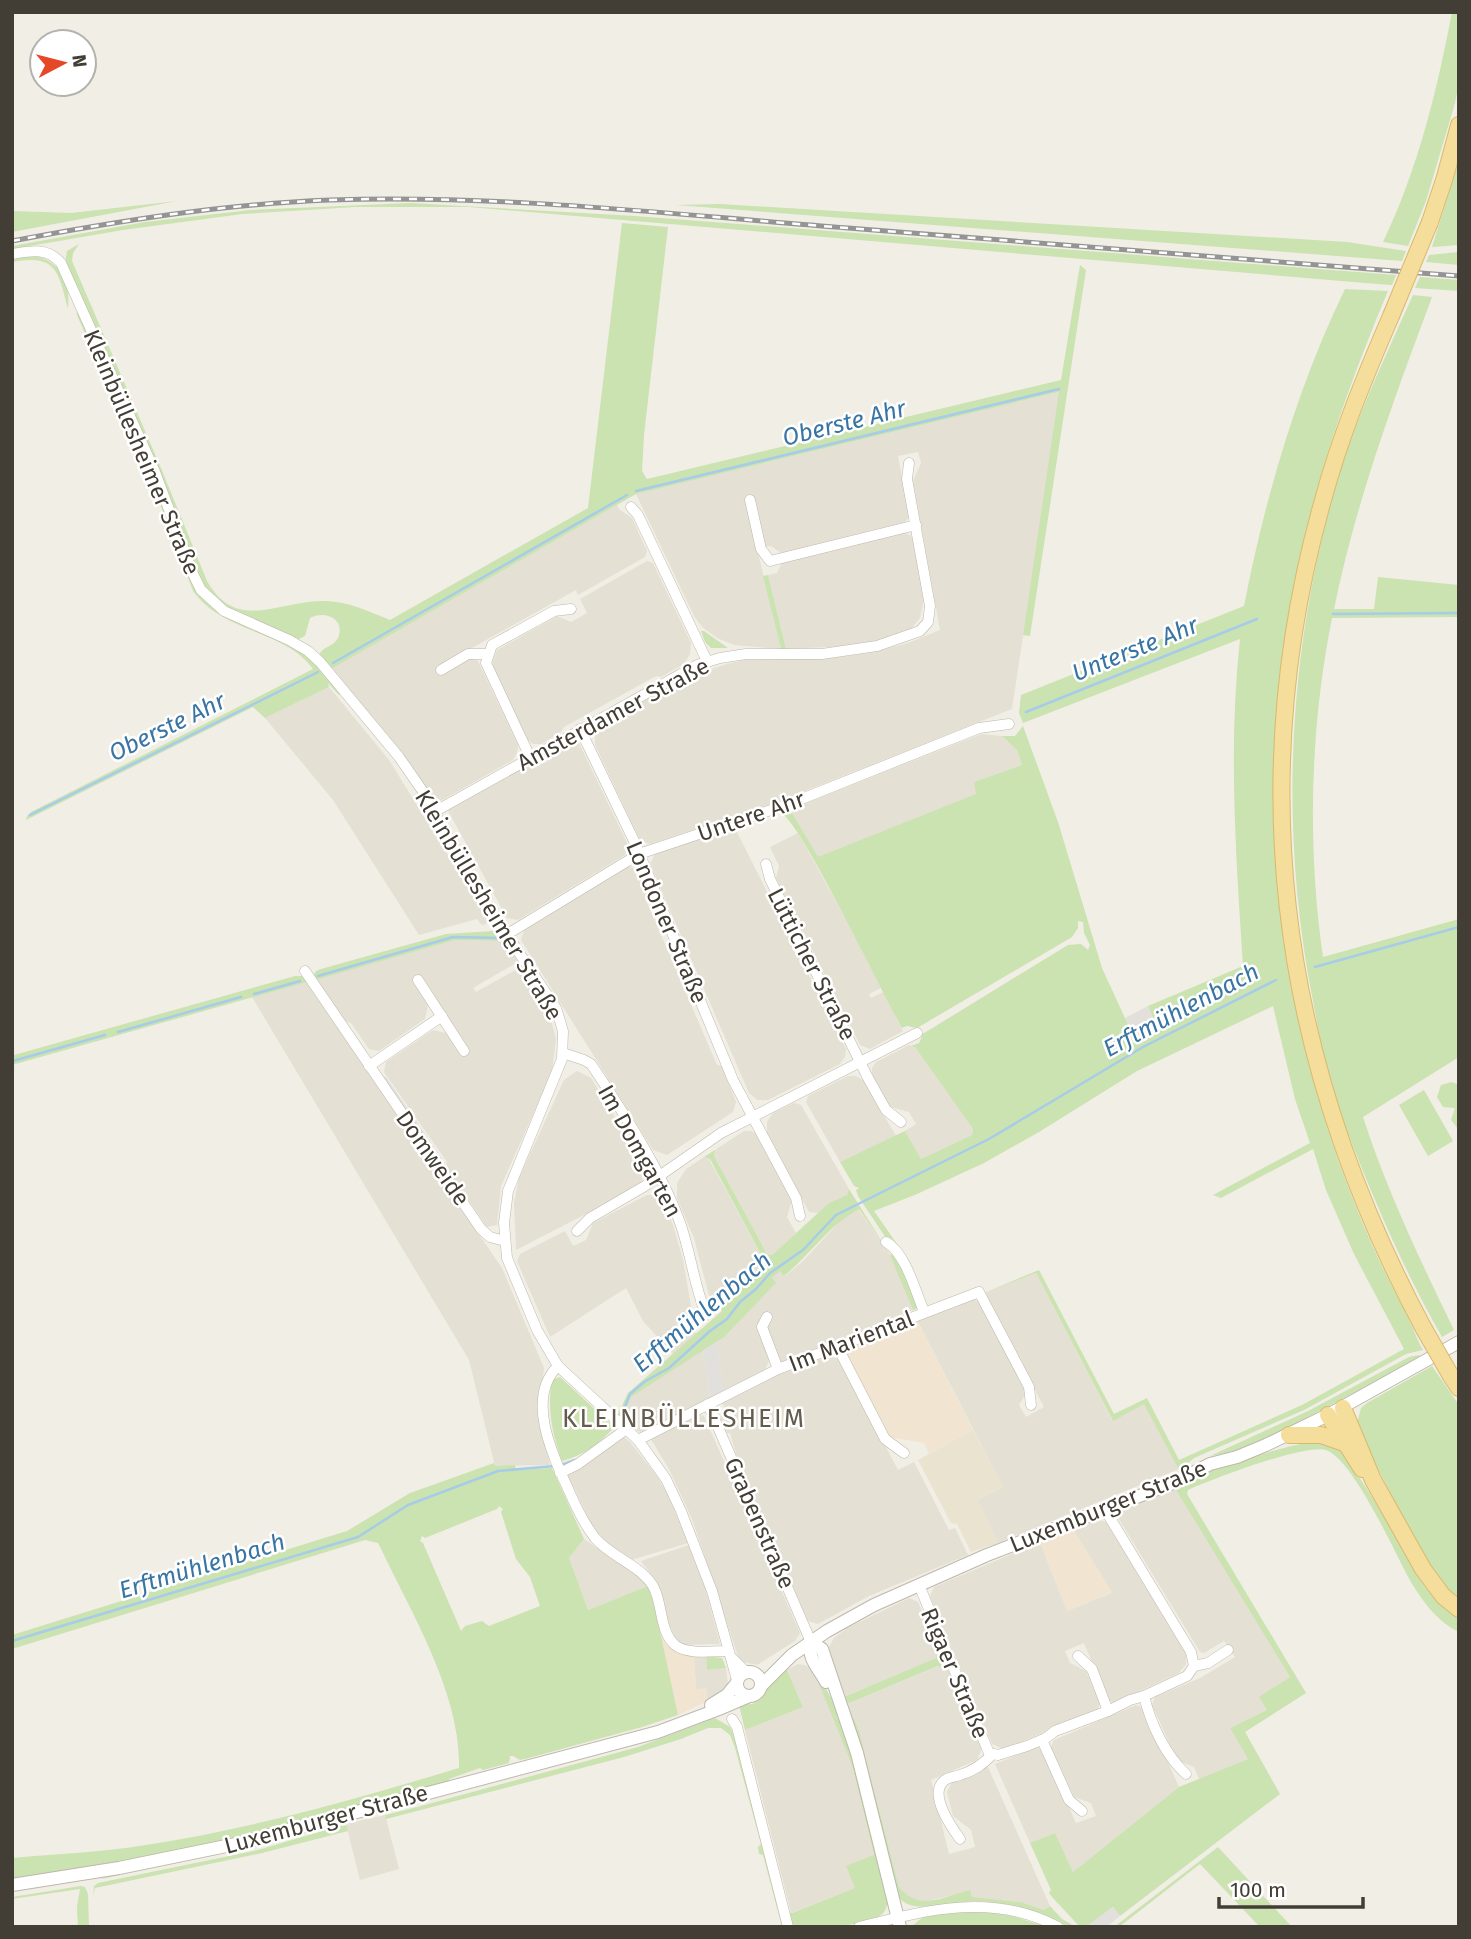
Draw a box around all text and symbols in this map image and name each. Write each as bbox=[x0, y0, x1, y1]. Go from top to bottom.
north arrow bbox=[28, 28, 98, 98]
text: N bbox=[67, 53, 92, 69]
street label: Kleinbüllesheimer Straße bbox=[78, 325, 206, 579]
water label: Oberste Ahr bbox=[779, 394, 909, 452]
water label: Unterste Ahr bbox=[1068, 611, 1203, 687]
street label: Amsterdamer Straße bbox=[512, 652, 714, 776]
water label: Oberste Ahr bbox=[104, 686, 231, 767]
street label: Kleinbüllesheimer Straße bbox=[409, 785, 569, 1025]
street label: Untere Ahr bbox=[694, 785, 808, 847]
street label: Londoner Straße bbox=[620, 837, 714, 1007]
street label: Lütticher Straße bbox=[762, 883, 862, 1045]
water label: Erftmühlenbach bbox=[1098, 957, 1264, 1063]
street label: Im Domgarten bbox=[592, 1080, 688, 1222]
street label: Domweide bbox=[390, 1105, 476, 1211]
water label: Erftmühlenbach bbox=[627, 1246, 777, 1378]
street label: Im Mariental bbox=[785, 1304, 918, 1378]
district label: KLEINBÜLLESHEIM bbox=[562, 1403, 806, 1434]
street label: Grabenstraße bbox=[719, 1453, 801, 1593]
street label: Luxemburger Straße bbox=[1005, 1454, 1211, 1558]
water label: Erftmühlenbach bbox=[116, 1527, 288, 1605]
street label: Rigaer Straße bbox=[915, 1603, 995, 1743]
street label: Luxemburger Straße bbox=[221, 1778, 431, 1860]
scale bar bbox=[1219, 1866, 1362, 1910]
text: 100 m bbox=[1230, 1877, 1286, 1903]

